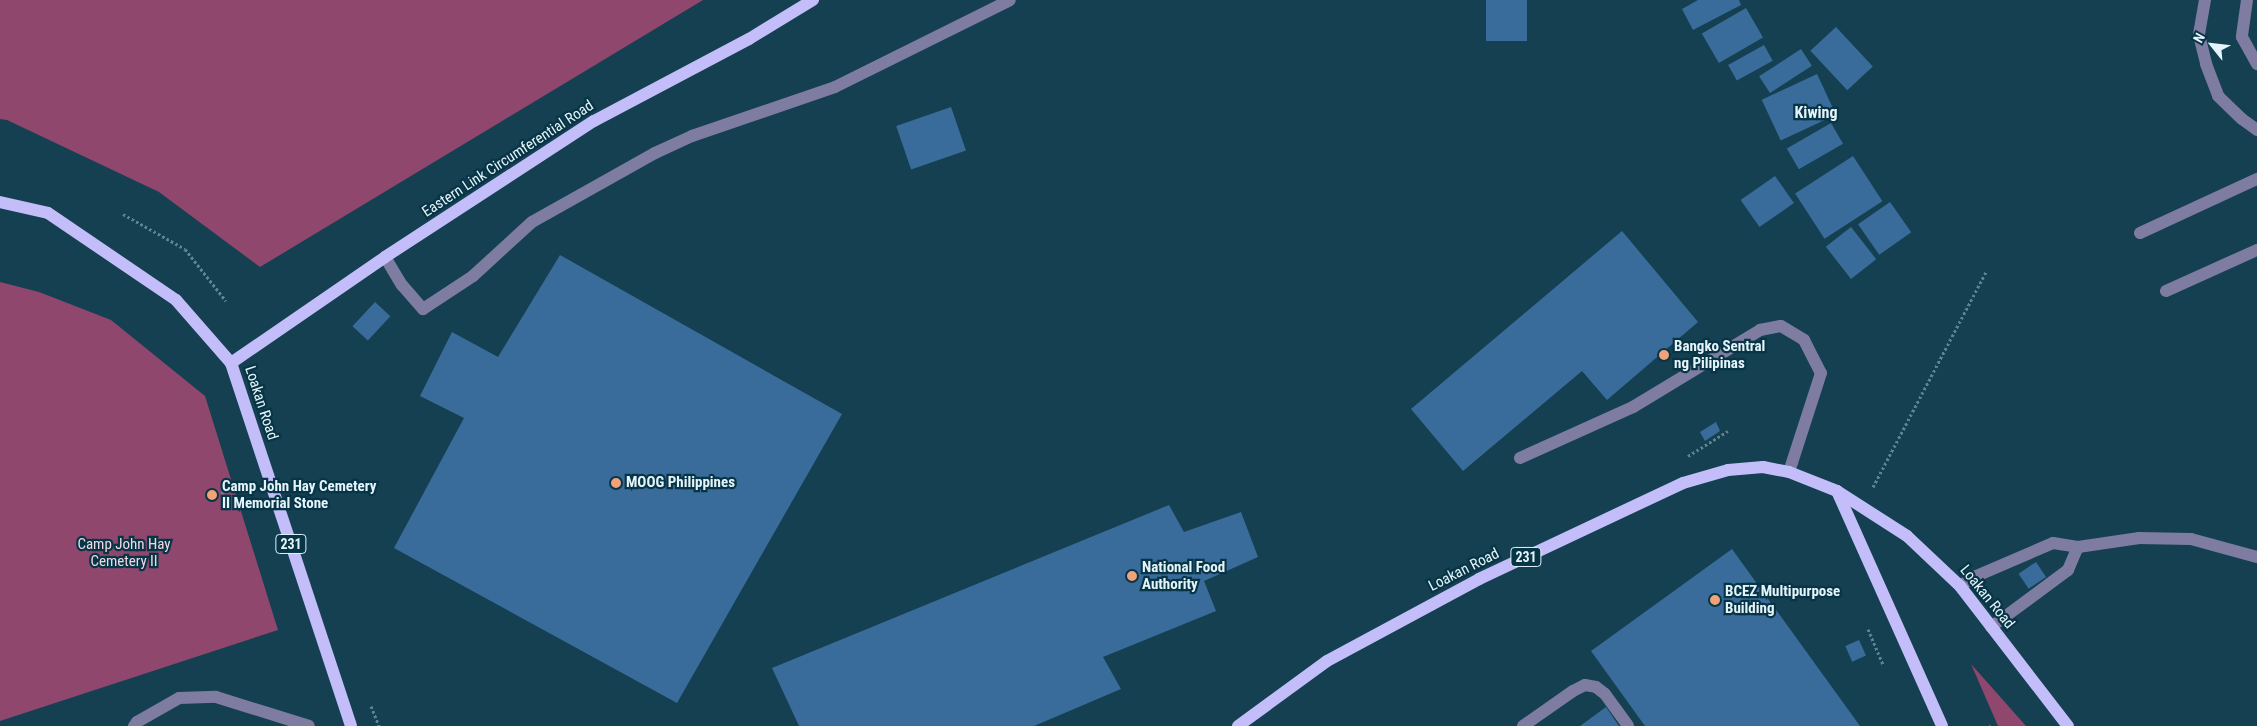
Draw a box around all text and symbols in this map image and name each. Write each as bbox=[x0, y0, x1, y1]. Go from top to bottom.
north arrow bbox=[2187, 20, 2237, 70]
text: N bbox=[2190, 30, 2208, 45]
street label: Eastern Link Circumferential Road bbox=[419, 97, 597, 221]
district label: Kiwing bbox=[1795, 103, 1837, 123]
place label: Bangko Sentral ng Pilipinas bbox=[1674, 337, 1765, 372]
marker: Bangko Sentral ng Pilipinas bbox=[1658, 349, 1670, 361]
street label: Loakan Road bbox=[241, 364, 281, 442]
place label: MOOG Philippines bbox=[626, 474, 735, 492]
place label: Camp John Hay Cemetery II Memorial Stone bbox=[222, 477, 377, 512]
marker: MOOG Philippines bbox=[610, 477, 622, 489]
marker: Camp John Hay Cemetery II Memorial Stone bbox=[206, 489, 218, 501]
road number: 231 bbox=[275, 532, 307, 556]
park label: Camp John Hay Cemetery II bbox=[77, 535, 171, 570]
street label: Loakan Road bbox=[1426, 545, 1502, 595]
road number: 231 bbox=[1510, 546, 1542, 568]
place label: National Food Authority bbox=[1142, 558, 1225, 593]
street label: Loakan Road bbox=[1956, 562, 2018, 632]
marker: National Food Authority bbox=[1126, 570, 1138, 582]
place label: BCEZ Multipurpose Building bbox=[1725, 582, 1840, 617]
marker: BCEZ Multipurpose Building bbox=[1709, 594, 1721, 606]

